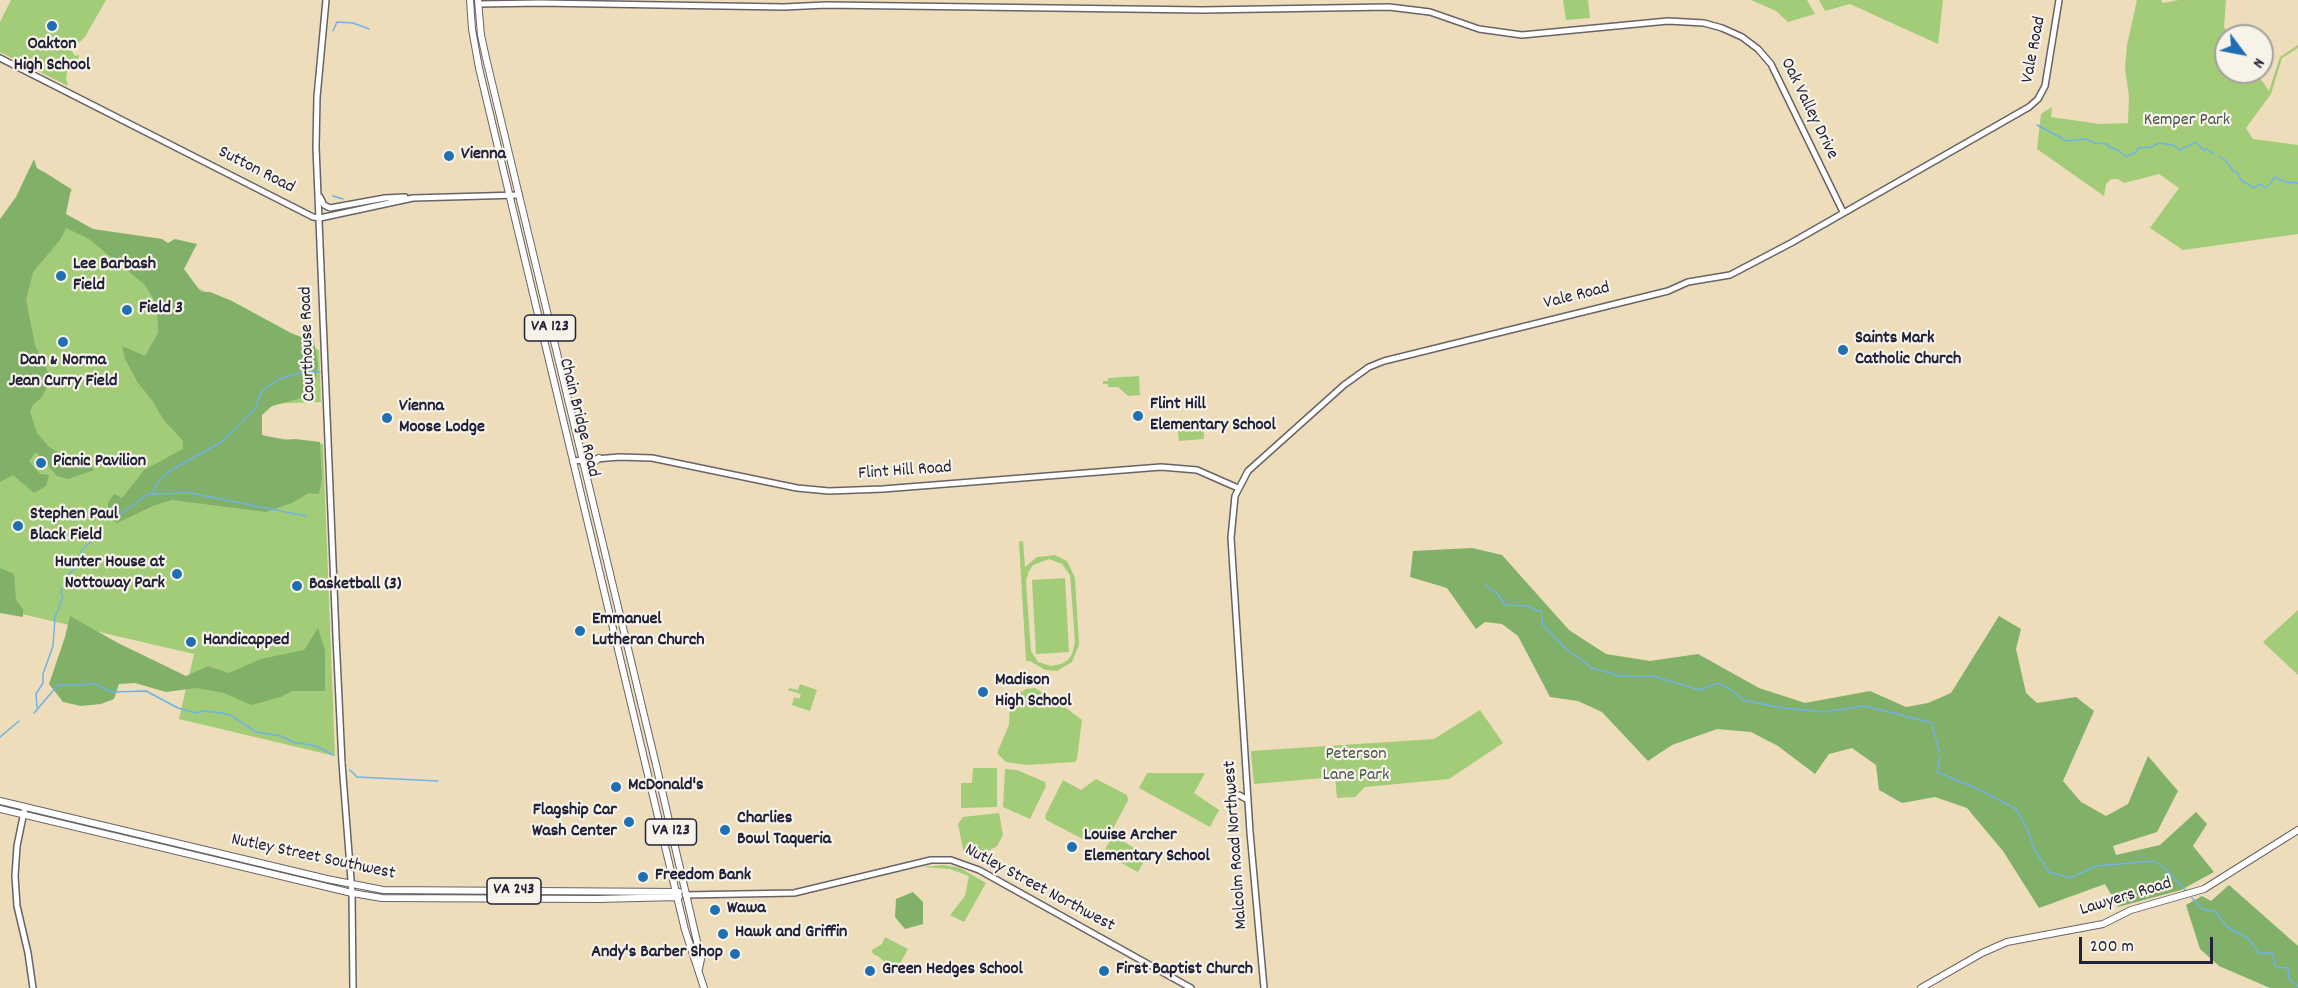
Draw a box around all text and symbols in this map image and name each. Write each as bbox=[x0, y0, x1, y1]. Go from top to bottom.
street label: Vale Road bbox=[2018, 15, 2052, 85]
marker: Oakton High School bbox=[45, 19, 59, 33]
north arrow bbox=[2214, 24, 2274, 84]
place label: Oakton High School bbox=[14, 35, 90, 78]
text: N bbox=[2246, 53, 2270, 72]
street label: Oak Valley Drive bbox=[1774, 55, 1842, 163]
park label: Kemper Park bbox=[2144, 111, 2230, 133]
street label: Sutton Road bbox=[214, 143, 298, 199]
place label: Vienna bbox=[461, 145, 506, 167]
marker: Vienna bbox=[442, 149, 456, 163]
place label: Lee Barbash Field bbox=[73, 255, 156, 298]
marker: Lee Barbash Field bbox=[54, 269, 68, 283]
street label: Vale Road bbox=[1542, 278, 1612, 316]
street label: Courthouse Road bbox=[296, 286, 322, 402]
place label: Field 3 bbox=[139, 299, 183, 321]
marker: Field 3 bbox=[120, 303, 134, 317]
road number: VA 123 bbox=[524, 315, 576, 341]
place label: Saints Mark Catholic Church bbox=[1855, 329, 1961, 372]
marker: Dan & Norma Jean Curry Field bbox=[56, 335, 70, 349]
marker: Saints Mark Catholic Church bbox=[1836, 343, 1850, 357]
place label: Dan & Norma Jean Curry Field bbox=[9, 351, 117, 394]
street label: Chain Bridge Road bbox=[553, 356, 603, 480]
place label: Flint Hill Elementary School bbox=[1150, 395, 1276, 438]
place label: Vienna Moose Lodge bbox=[399, 397, 485, 440]
marker: Flint Hill Elementary School bbox=[1131, 409, 1145, 423]
marker: Vienna Moose Lodge bbox=[380, 411, 394, 425]
place label: Picnic Pavilion bbox=[53, 452, 146, 474]
marker: Picnic Pavilion bbox=[34, 456, 48, 470]
street label: Flint Hill Road bbox=[858, 458, 952, 486]
place label: Stephen Paul Black Field bbox=[30, 505, 118, 548]
marker: Stephen Paul Black Field bbox=[11, 519, 25, 533]
place label: Hunter House at Nottoway Park bbox=[55, 553, 165, 596]
marker: Hunter House at Nottoway Park bbox=[170, 567, 184, 581]
place label: Basketball (3) bbox=[309, 575, 401, 597]
marker: Basketball (3) bbox=[290, 579, 304, 593]
place label: Emmanuel Lutheran Church bbox=[592, 610, 705, 652]
marker: Emmanuel Lutheran Church bbox=[573, 624, 587, 638]
place label: Handicapped bbox=[203, 631, 289, 653]
marker: Handicapped bbox=[184, 635, 198, 649]
place label: Madison High School bbox=[995, 671, 1071, 714]
marker: Madison High School bbox=[976, 685, 990, 699]
park label: Peterson Lane Park bbox=[1323, 745, 1389, 788]
street label: Malcolm Road Northwest bbox=[1220, 760, 1254, 930]
place label: McDonald's bbox=[628, 776, 704, 798]
marker: McDonald's bbox=[609, 780, 623, 794]
place label: Flagship Car Wash Center bbox=[532, 801, 617, 844]
place label: Charlies Bowl Taqueria bbox=[737, 809, 831, 852]
marker: Flagship Car Wash Center bbox=[622, 815, 636, 829]
road number: VA 123 bbox=[646, 819, 696, 845]
marker: Charlies Bowl Taqueria bbox=[718, 823, 732, 837]
place label: Louise Archer Elementary School bbox=[1084, 826, 1210, 868]
street label: Nutley Street Southwest bbox=[229, 830, 397, 886]
street label: Nutley Street Northwest bbox=[960, 840, 1118, 938]
marker: Louise Archer Elementary School bbox=[1065, 840, 1079, 854]
place label: Freedom Bank bbox=[655, 866, 751, 888]
marker: Freedom Bank bbox=[636, 870, 650, 884]
street label: Lawyers Road bbox=[2078, 874, 2174, 922]
road number: VA 243 bbox=[487, 878, 541, 904]
place label: Wawa bbox=[727, 899, 766, 921]
marker: Wawa bbox=[708, 903, 722, 917]
place label: Hawk and Griffin bbox=[735, 923, 847, 945]
scale bar bbox=[2082, 925, 2216, 963]
marker: Hawk and Griffin bbox=[716, 927, 730, 941]
text: 200 m bbox=[2090, 935, 2134, 960]
place label: Andy's Barber Shop bbox=[591, 943, 723, 965]
marker: Andy's Barber Shop bbox=[728, 947, 742, 961]
place label: Green Hedges School bbox=[882, 960, 1023, 982]
place label: First Baptist Church bbox=[1116, 960, 1253, 982]
marker: Green Hedges School bbox=[863, 964, 877, 978]
marker: First Baptist Church bbox=[1097, 964, 1111, 978]

